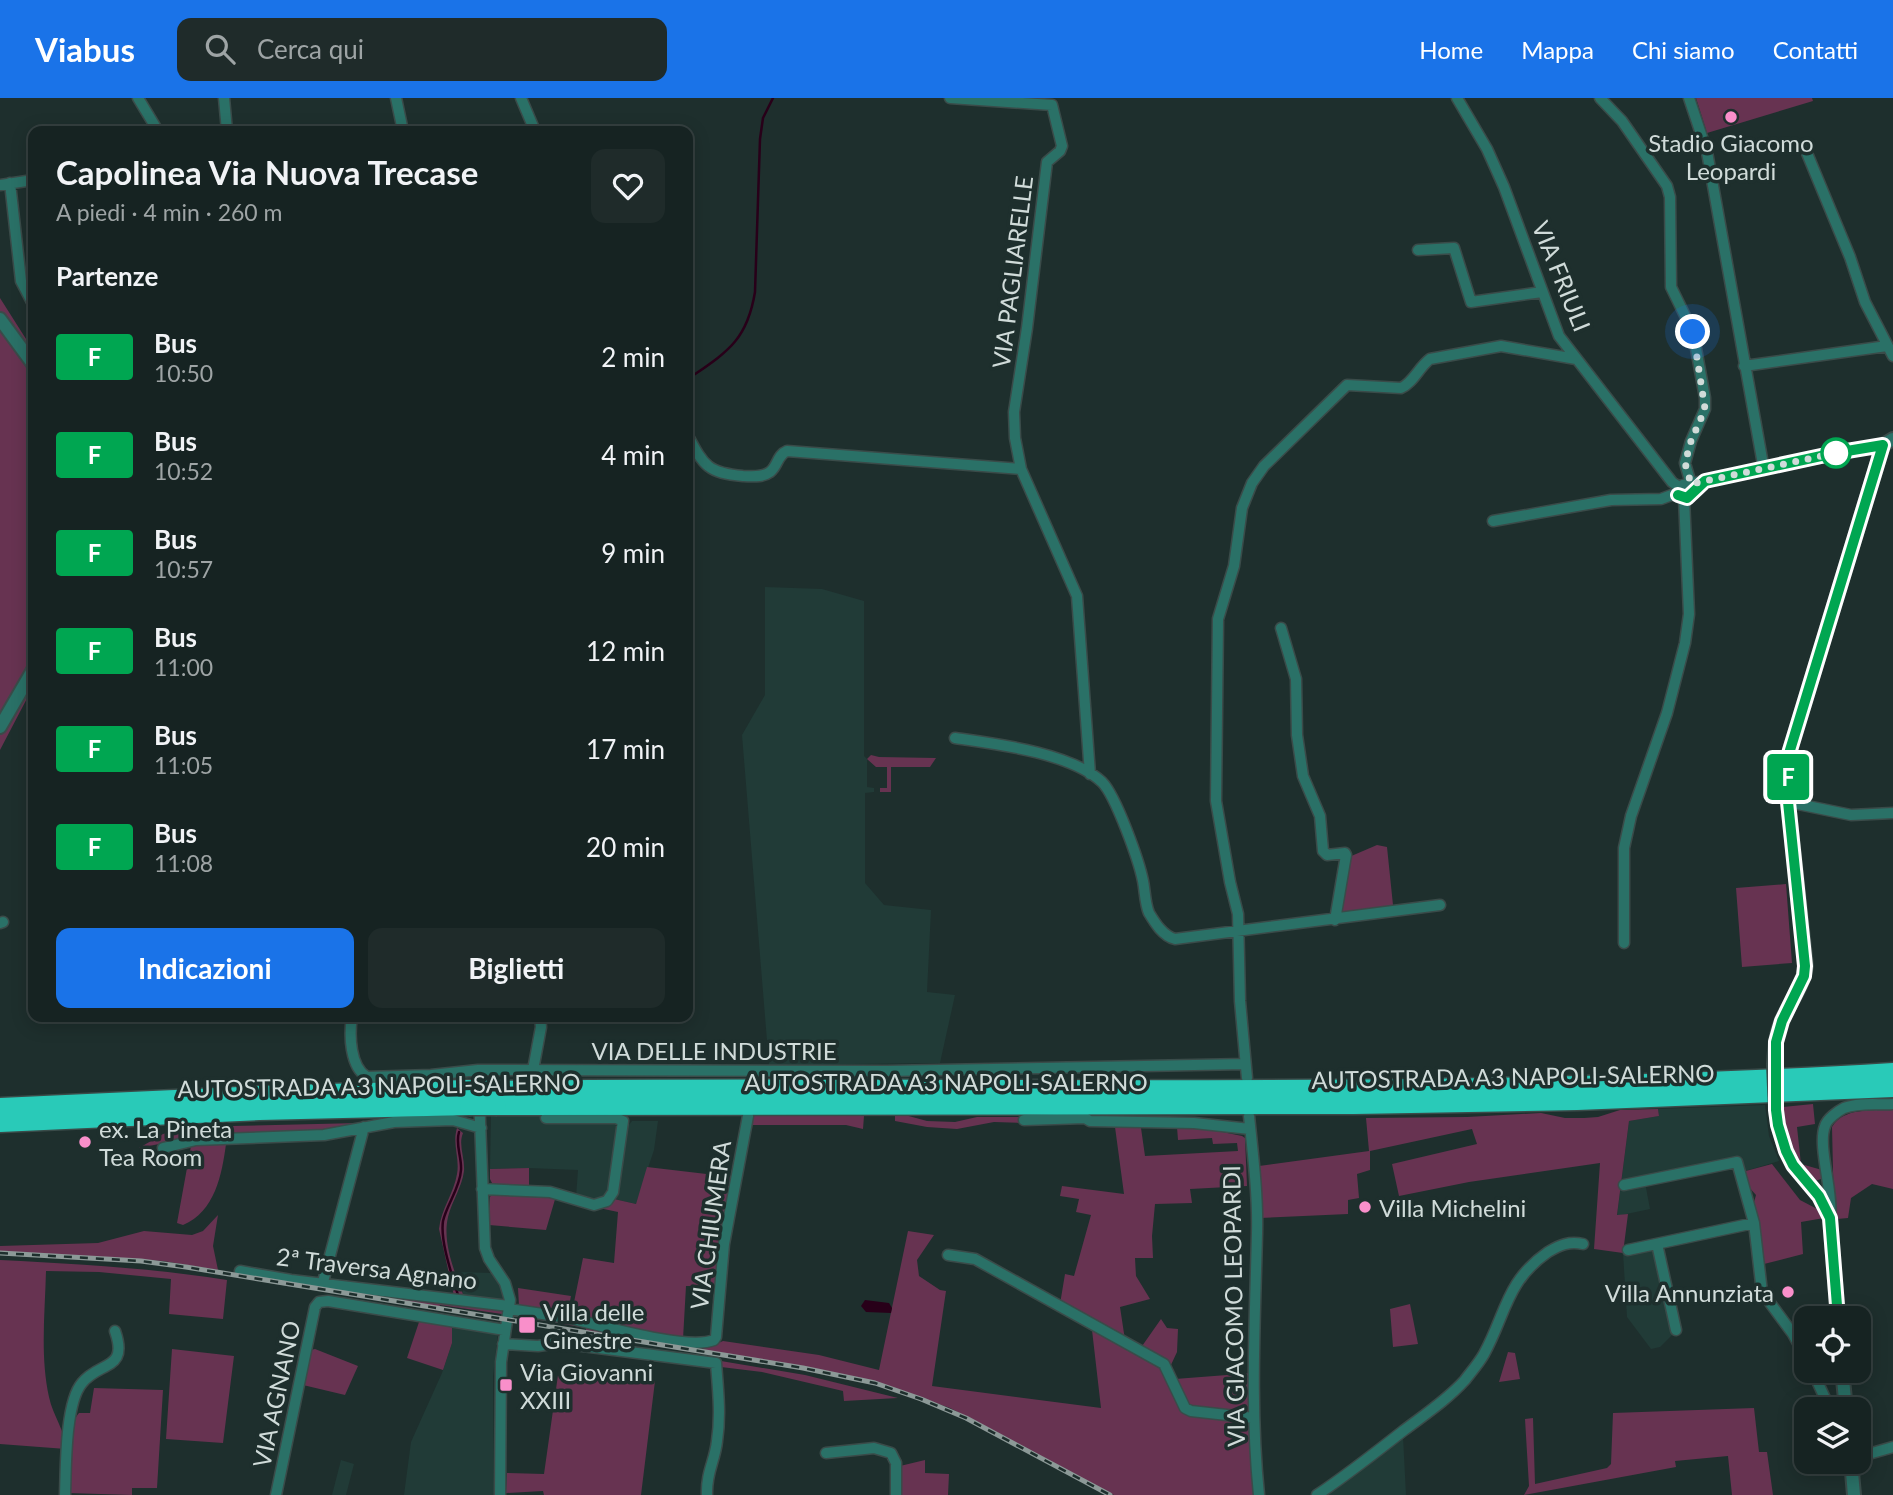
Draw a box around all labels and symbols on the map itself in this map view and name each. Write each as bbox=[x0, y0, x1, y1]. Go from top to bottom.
marker: Stadio Giacomo Leopardi bbox=[1723, 109, 1739, 125]
place label: Stadio Giacomo Leopardi bbox=[1648, 128, 1814, 185]
street label: VIA PAGLIARELLE bbox=[986, 174, 1038, 370]
street label: VIA FRIULI bbox=[1527, 217, 1597, 335]
your location bbox=[1675, 314, 1710, 349]
unlabelled marker bbox=[1821, 438, 1851, 468]
line badge: F bbox=[1765, 754, 1811, 800]
street label: VIA DELLE INDUSTRIE bbox=[591, 1036, 837, 1065]
street label: AUTOSTRADA A3 NAPOLI-SALERNO bbox=[1311, 1058, 1715, 1094]
street label: AUTOSTRADA A3 NAPOLI-SALERNO bbox=[177, 1067, 581, 1103]
street label: AUTOSTRADA A3 NAPOLI-SALERNO bbox=[744, 1067, 1148, 1096]
place label: ex. La Pineta Tea Room bbox=[99, 1114, 232, 1171]
marker: ex. La Pineta Tea Room bbox=[77, 1134, 93, 1150]
street label: VIA CHIUMERA bbox=[684, 1138, 736, 1312]
street label: VIA GIACOMO LEOPARDI bbox=[1216, 1165, 1250, 1447]
place label: Villa Michelini bbox=[1379, 1193, 1526, 1222]
marker: Villa Michelini bbox=[1357, 1199, 1373, 1215]
street label: 2ª Traversa Agnano bbox=[275, 1241, 479, 1295]
place label: Villa Annunziata bbox=[1605, 1278, 1774, 1307]
marker: Villa Annunziata bbox=[1780, 1284, 1796, 1300]
place label: Villa delle Ginestre bbox=[543, 1297, 645, 1354]
marker: Villa delle Ginestre bbox=[517, 1315, 537, 1335]
street label: VIA AGNANO bbox=[246, 1318, 306, 1470]
place label: Via Giovanni XXIII bbox=[520, 1357, 653, 1414]
marker: Via Giovanni XXIII bbox=[498, 1377, 514, 1393]

